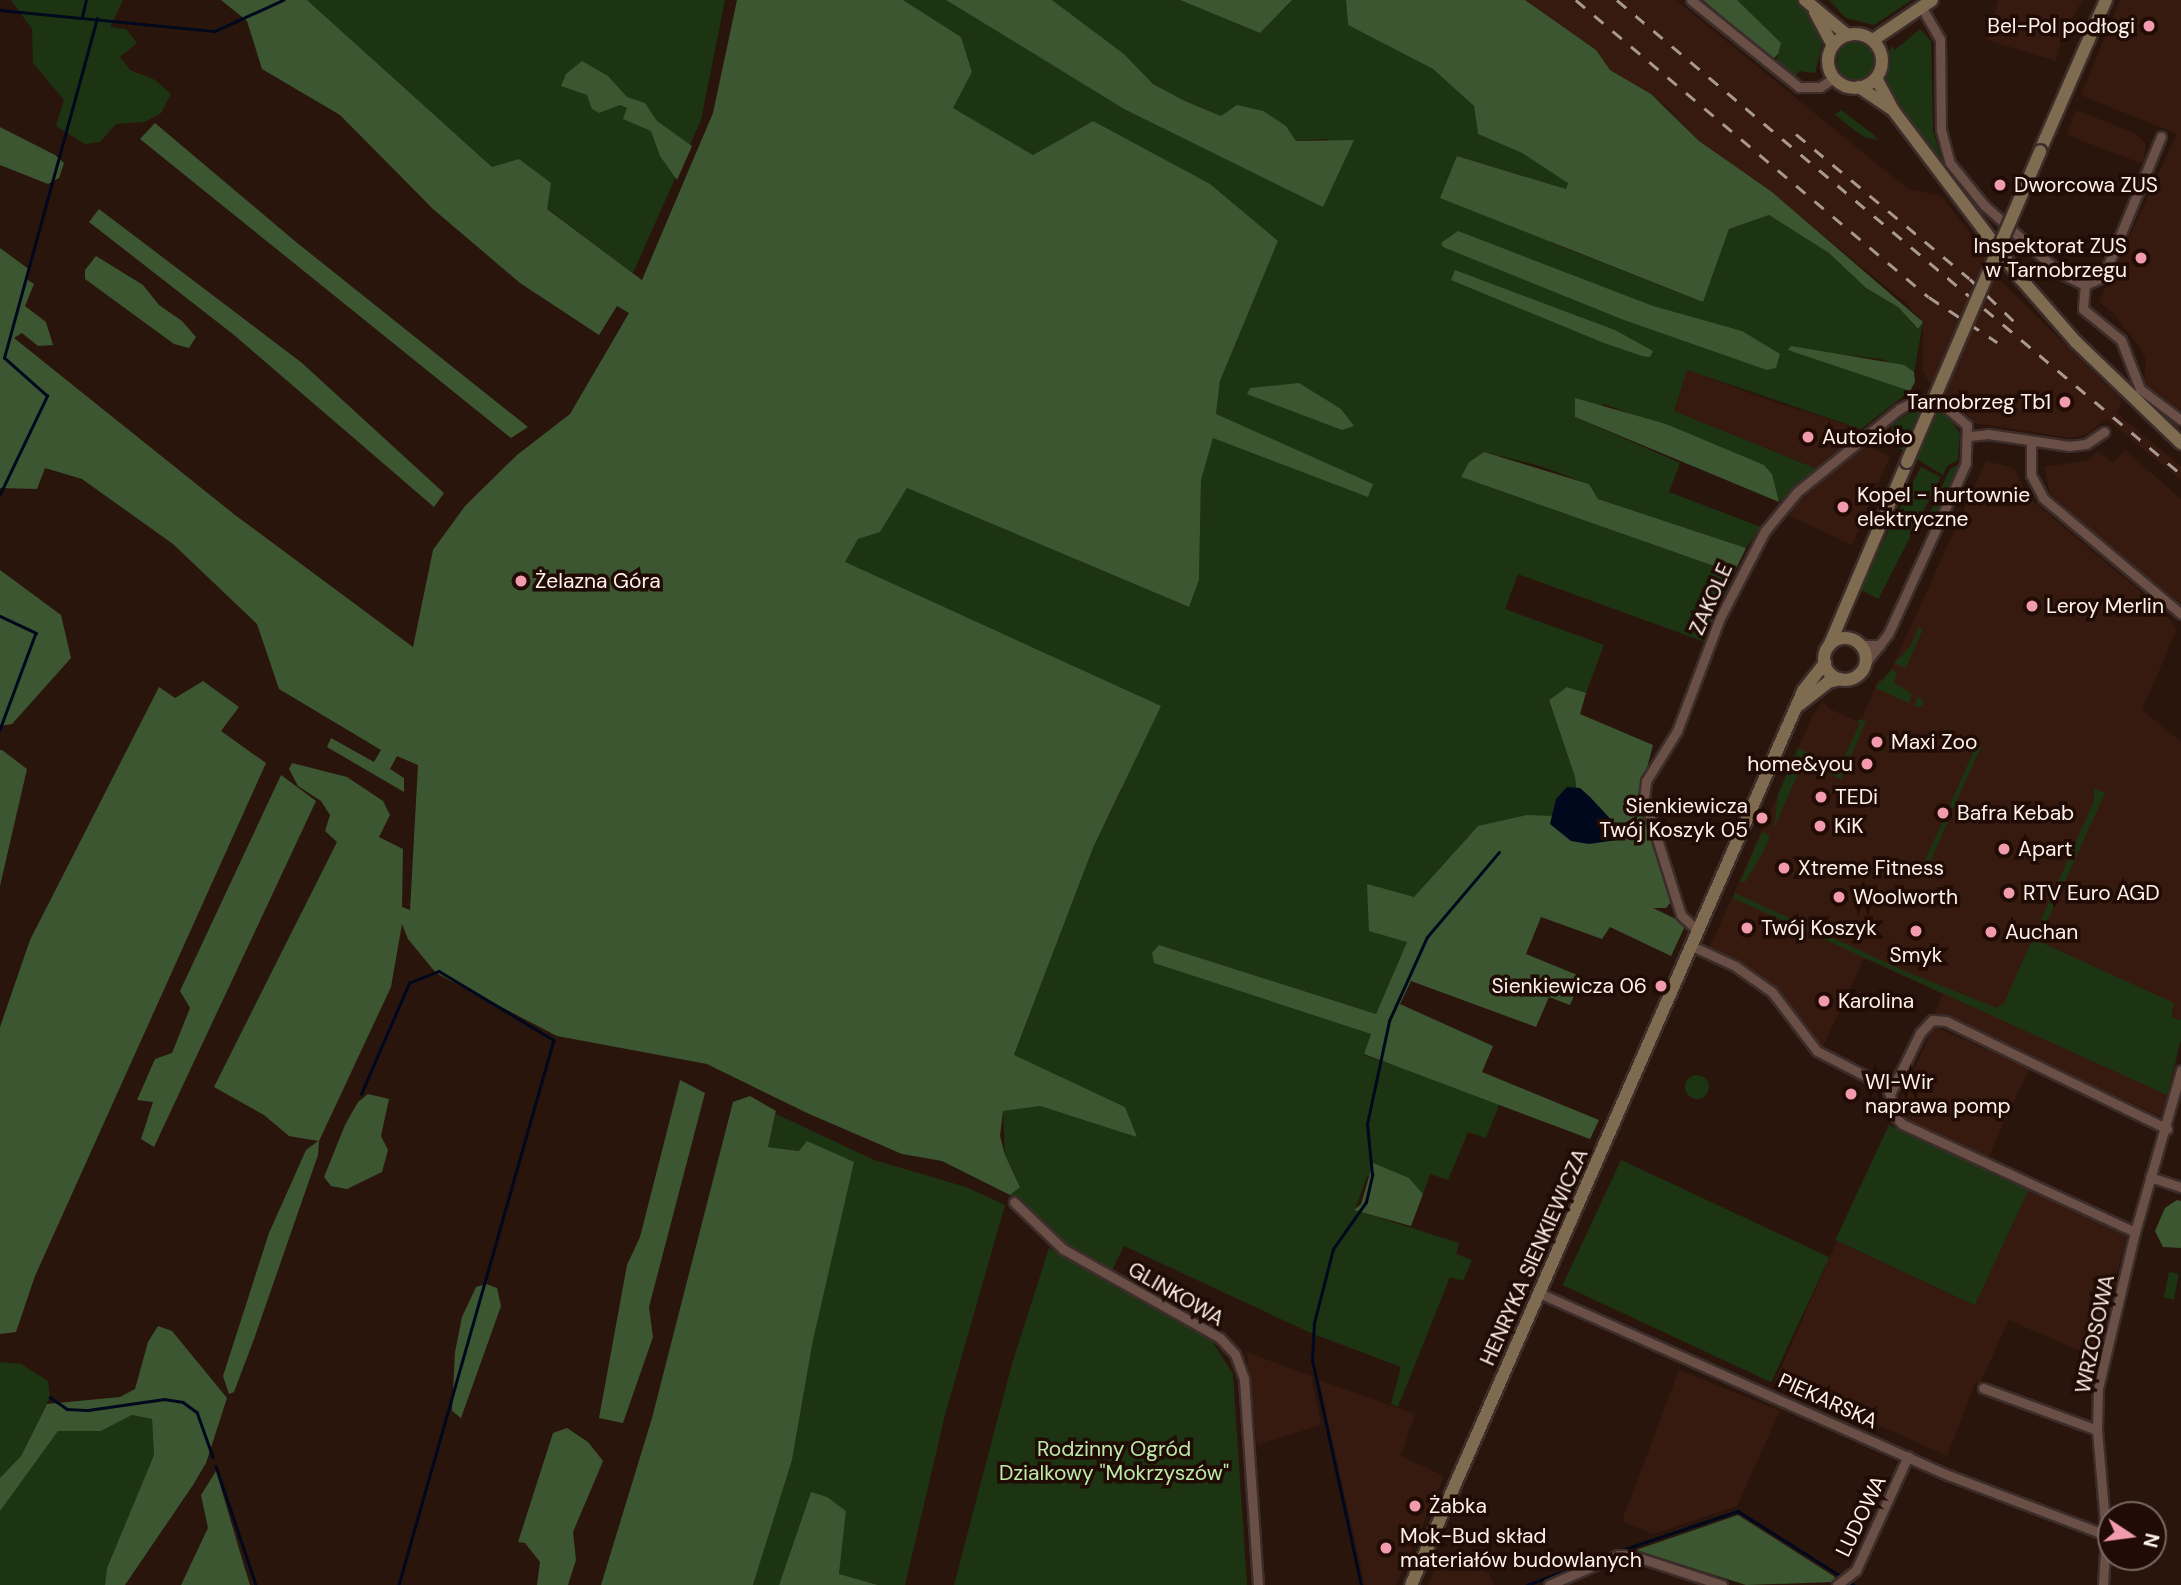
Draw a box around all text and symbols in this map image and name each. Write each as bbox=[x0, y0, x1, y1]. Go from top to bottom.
place label: Bel-Pol podłogi bbox=[1987, 13, 2135, 39]
marker: Bel-Pol podłogi bbox=[2141, 18, 2157, 34]
place label: Dworcowa ZUS bbox=[2014, 172, 2158, 198]
marker: Dworcowa ZUS bbox=[1992, 177, 2008, 193]
place label: Inspektorat ZUS w Tarnobrzegu bbox=[1973, 233, 2127, 283]
marker: Inspektorat ZUS w Tarnobrzegu bbox=[2133, 250, 2149, 266]
place label: Tarnobrzeg Tb1 bbox=[1907, 389, 2051, 415]
marker: Tarnobrzeg Tb1 bbox=[2057, 394, 2073, 410]
place label: Autozioło bbox=[1822, 424, 1913, 450]
marker: Autozioło bbox=[1800, 429, 1816, 445]
place label: Kopel - hurtownie elektryczne bbox=[1857, 482, 2030, 532]
marker: Kopel - hurtownie elektryczne bbox=[1835, 499, 1851, 515]
street label: ZAKOLE bbox=[1684, 559, 1738, 639]
place label: Żelazna Góra bbox=[535, 568, 661, 594]
marker: Żelazna Góra bbox=[513, 573, 529, 589]
place label: Leroy Merlin bbox=[2046, 593, 2164, 619]
marker: Leroy Merlin bbox=[2024, 598, 2040, 614]
place label: Maxi Zoo bbox=[1891, 729, 1977, 755]
marker: Maxi Zoo bbox=[1869, 734, 1885, 750]
place label: home&you bbox=[1747, 751, 1853, 777]
marker: home&you bbox=[1859, 756, 1875, 772]
place label: TEDi bbox=[1835, 784, 1878, 810]
marker: TEDi bbox=[1813, 789, 1829, 805]
place label: Sienkiewicza Twój Koszyk 05 bbox=[1599, 793, 1748, 843]
place label: Bafra Kebab bbox=[1957, 800, 2074, 826]
marker: Bafra Kebab bbox=[1935, 805, 1951, 821]
marker: Sienkiewicza Twój Koszyk 05 bbox=[1754, 810, 1770, 826]
place label: KiK bbox=[1834, 813, 1864, 839]
marker: KiK bbox=[1812, 818, 1828, 834]
place label: Apart bbox=[2018, 836, 2073, 862]
marker: Apart bbox=[1996, 841, 2012, 857]
place label: Xtreme Fitness bbox=[1798, 855, 1944, 881]
marker: Xtreme Fitness bbox=[1776, 860, 1792, 876]
place label: RTV Euro AGD bbox=[2023, 880, 2160, 906]
place label: Woolworth bbox=[1853, 884, 1958, 910]
marker: RTV Euro AGD bbox=[2001, 885, 2017, 901]
marker: Woolworth bbox=[1831, 889, 1847, 905]
place label: Twój Koszyk bbox=[1761, 915, 1877, 941]
place label: Auchan bbox=[2005, 919, 2078, 945]
marker: Twój Koszyk bbox=[1739, 920, 1755, 936]
marker: Smyk bbox=[1908, 923, 1924, 939]
marker: Auchan bbox=[1983, 924, 1999, 940]
place label: Smyk bbox=[1890, 942, 1942, 968]
place label: Sienkiewicza 06 bbox=[1491, 973, 1647, 999]
marker: Sienkiewicza 06 bbox=[1653, 978, 1669, 994]
place label: Karolina bbox=[1838, 988, 1914, 1014]
marker: Karolina bbox=[1816, 993, 1832, 1009]
place label: Wl-Wir naprawa pomp bbox=[1865, 1069, 2011, 1119]
marker: Wl-Wir naprawa pomp bbox=[1843, 1086, 1859, 1102]
street label: HENRYKA SIENKIEWICZA bbox=[1475, 1145, 1593, 1369]
street label: GLINKOWA bbox=[1124, 1257, 1228, 1331]
street label: WRZOSOWA bbox=[2070, 1272, 2120, 1396]
street label: PIEKARSKA bbox=[1774, 1368, 1882, 1434]
park label: Rodzinny Ogród Dzialkowy "Mokrzyszów" bbox=[999, 1436, 1229, 1486]
street label: LUDOWA bbox=[1831, 1471, 1891, 1561]
place label: Żabka bbox=[1429, 1493, 1487, 1519]
marker: Żabka bbox=[1407, 1498, 1423, 1514]
north arrow bbox=[2097, 1501, 2167, 1571]
place label: Mok-Bud skład materiałów budowlanych bbox=[1400, 1523, 1642, 1573]
text: N bbox=[2137, 1531, 2165, 1550]
marker: Mok-Bud skład materiałów budowlanych bbox=[1378, 1540, 1394, 1556]

